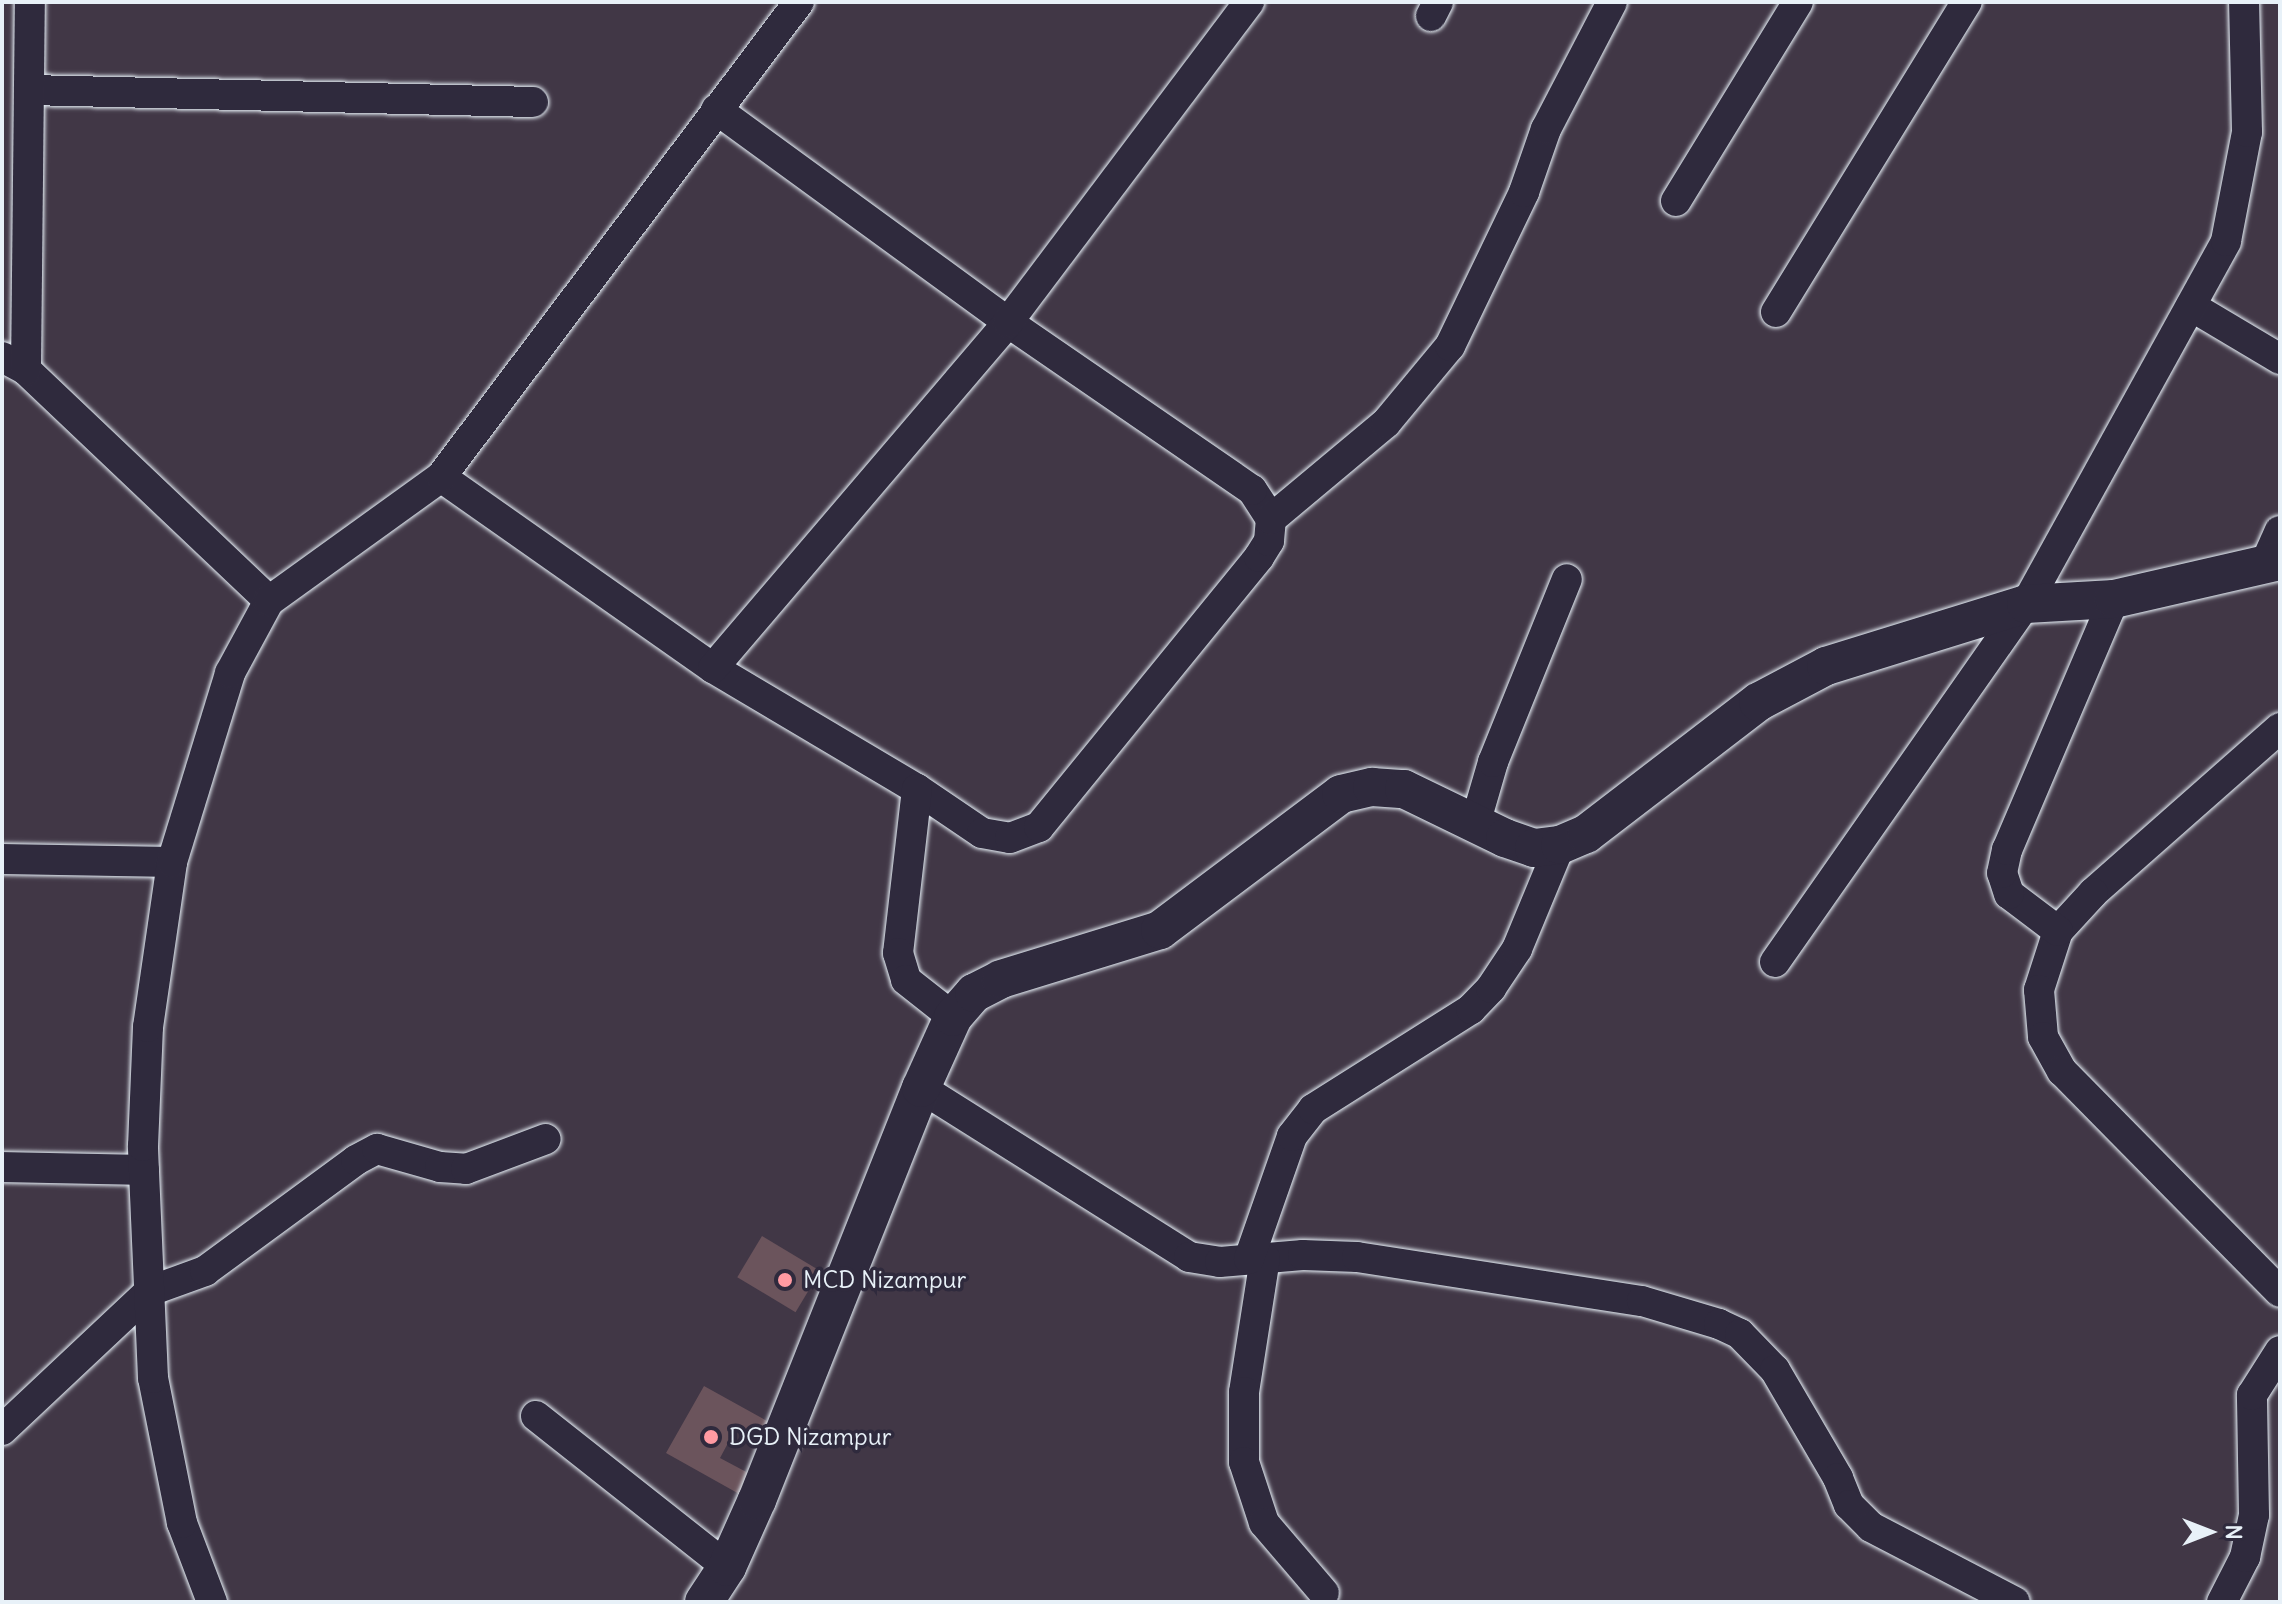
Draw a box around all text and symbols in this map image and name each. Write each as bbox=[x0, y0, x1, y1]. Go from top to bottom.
place label: MCD Nizampur bbox=[803, 1266, 966, 1294]
marker: MCD Nizampur bbox=[774, 1269, 796, 1291]
place label: DGD Nizampur bbox=[729, 1423, 891, 1451]
marker: DGD Nizampur bbox=[700, 1426, 722, 1448]
north arrow bbox=[2170, 1492, 2250, 1572]
text: N bbox=[2220, 1524, 2248, 1540]

